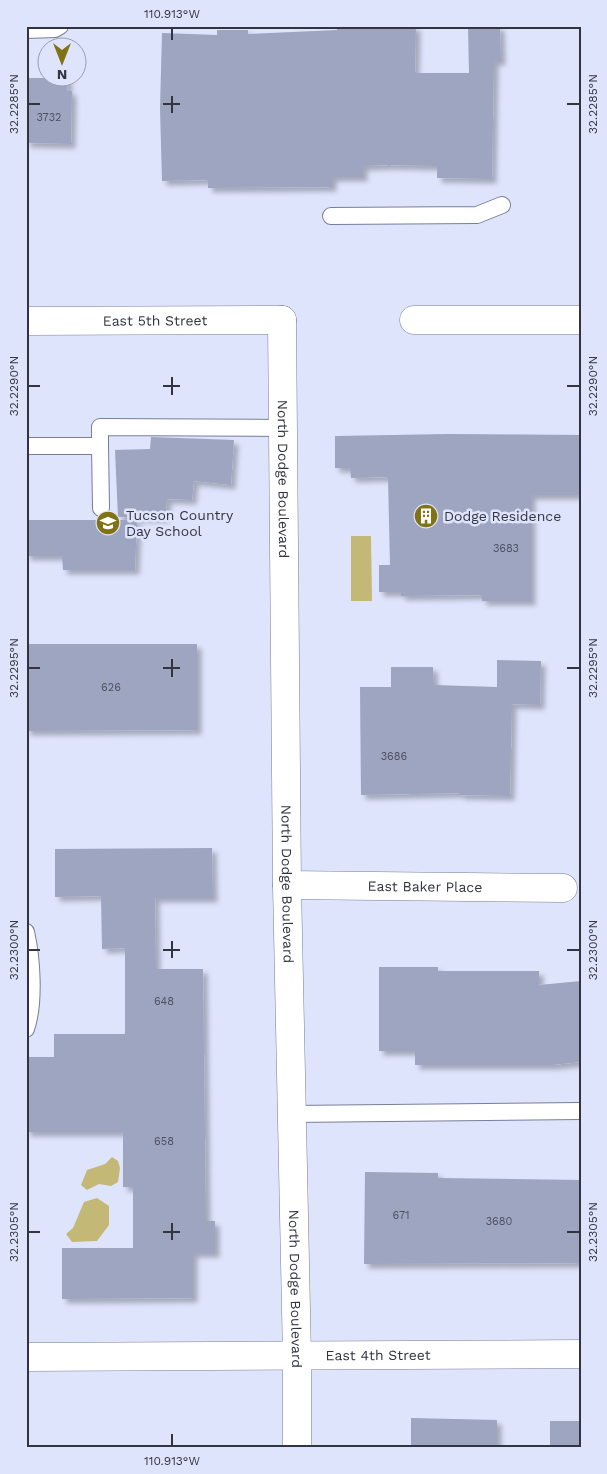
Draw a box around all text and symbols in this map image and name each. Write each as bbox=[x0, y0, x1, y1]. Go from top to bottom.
text: 110.913°W bbox=[144, 7, 200, 21]
north arrow bbox=[38, 38, 88, 88]
text: N bbox=[57, 67, 67, 83]
text: 32.2285°N bbox=[7, 74, 21, 134]
text: 32.2285°N bbox=[586, 74, 600, 134]
house number: 3732 bbox=[37, 111, 61, 124]
street label: East 5th Street bbox=[103, 312, 207, 329]
text: 32.2290°N bbox=[7, 356, 21, 416]
text: 32.2290°N bbox=[586, 356, 600, 416]
street label: North Dodge Boulevard bbox=[275, 400, 292, 558]
building icon: Dodge Residence bbox=[413, 503, 439, 529]
place label: Tucson Country Day School bbox=[126, 507, 234, 539]
place label: Dodge Residence bbox=[444, 508, 561, 524]
school or university icon: Tucson Country Day School bbox=[95, 510, 121, 536]
house number: 3683 bbox=[493, 542, 519, 555]
text: 32.2295°N bbox=[7, 638, 21, 698]
text: 32.2295°N bbox=[586, 638, 600, 698]
house number: 626 bbox=[101, 681, 121, 694]
house number: 3686 bbox=[381, 750, 408, 763]
street label: North Dodge Boulevard bbox=[278, 805, 297, 963]
street label: East Baker Place bbox=[368, 878, 482, 895]
text: 32.2300°N bbox=[7, 920, 21, 980]
text: 32.2300°N bbox=[586, 920, 600, 980]
house number: 648 bbox=[154, 995, 174, 1008]
house number: 658 bbox=[154, 1135, 174, 1148]
text: 32.2305°N bbox=[7, 1202, 21, 1262]
text: 32.2305°N bbox=[586, 1202, 600, 1262]
street label: North Dodge Boulevard bbox=[286, 1209, 305, 1368]
house number: 671 bbox=[392, 1209, 410, 1222]
house number: 3680 bbox=[486, 1215, 513, 1228]
street label: East 4th Street bbox=[325, 1347, 431, 1363]
text: 110.913°W bbox=[144, 1454, 200, 1468]

